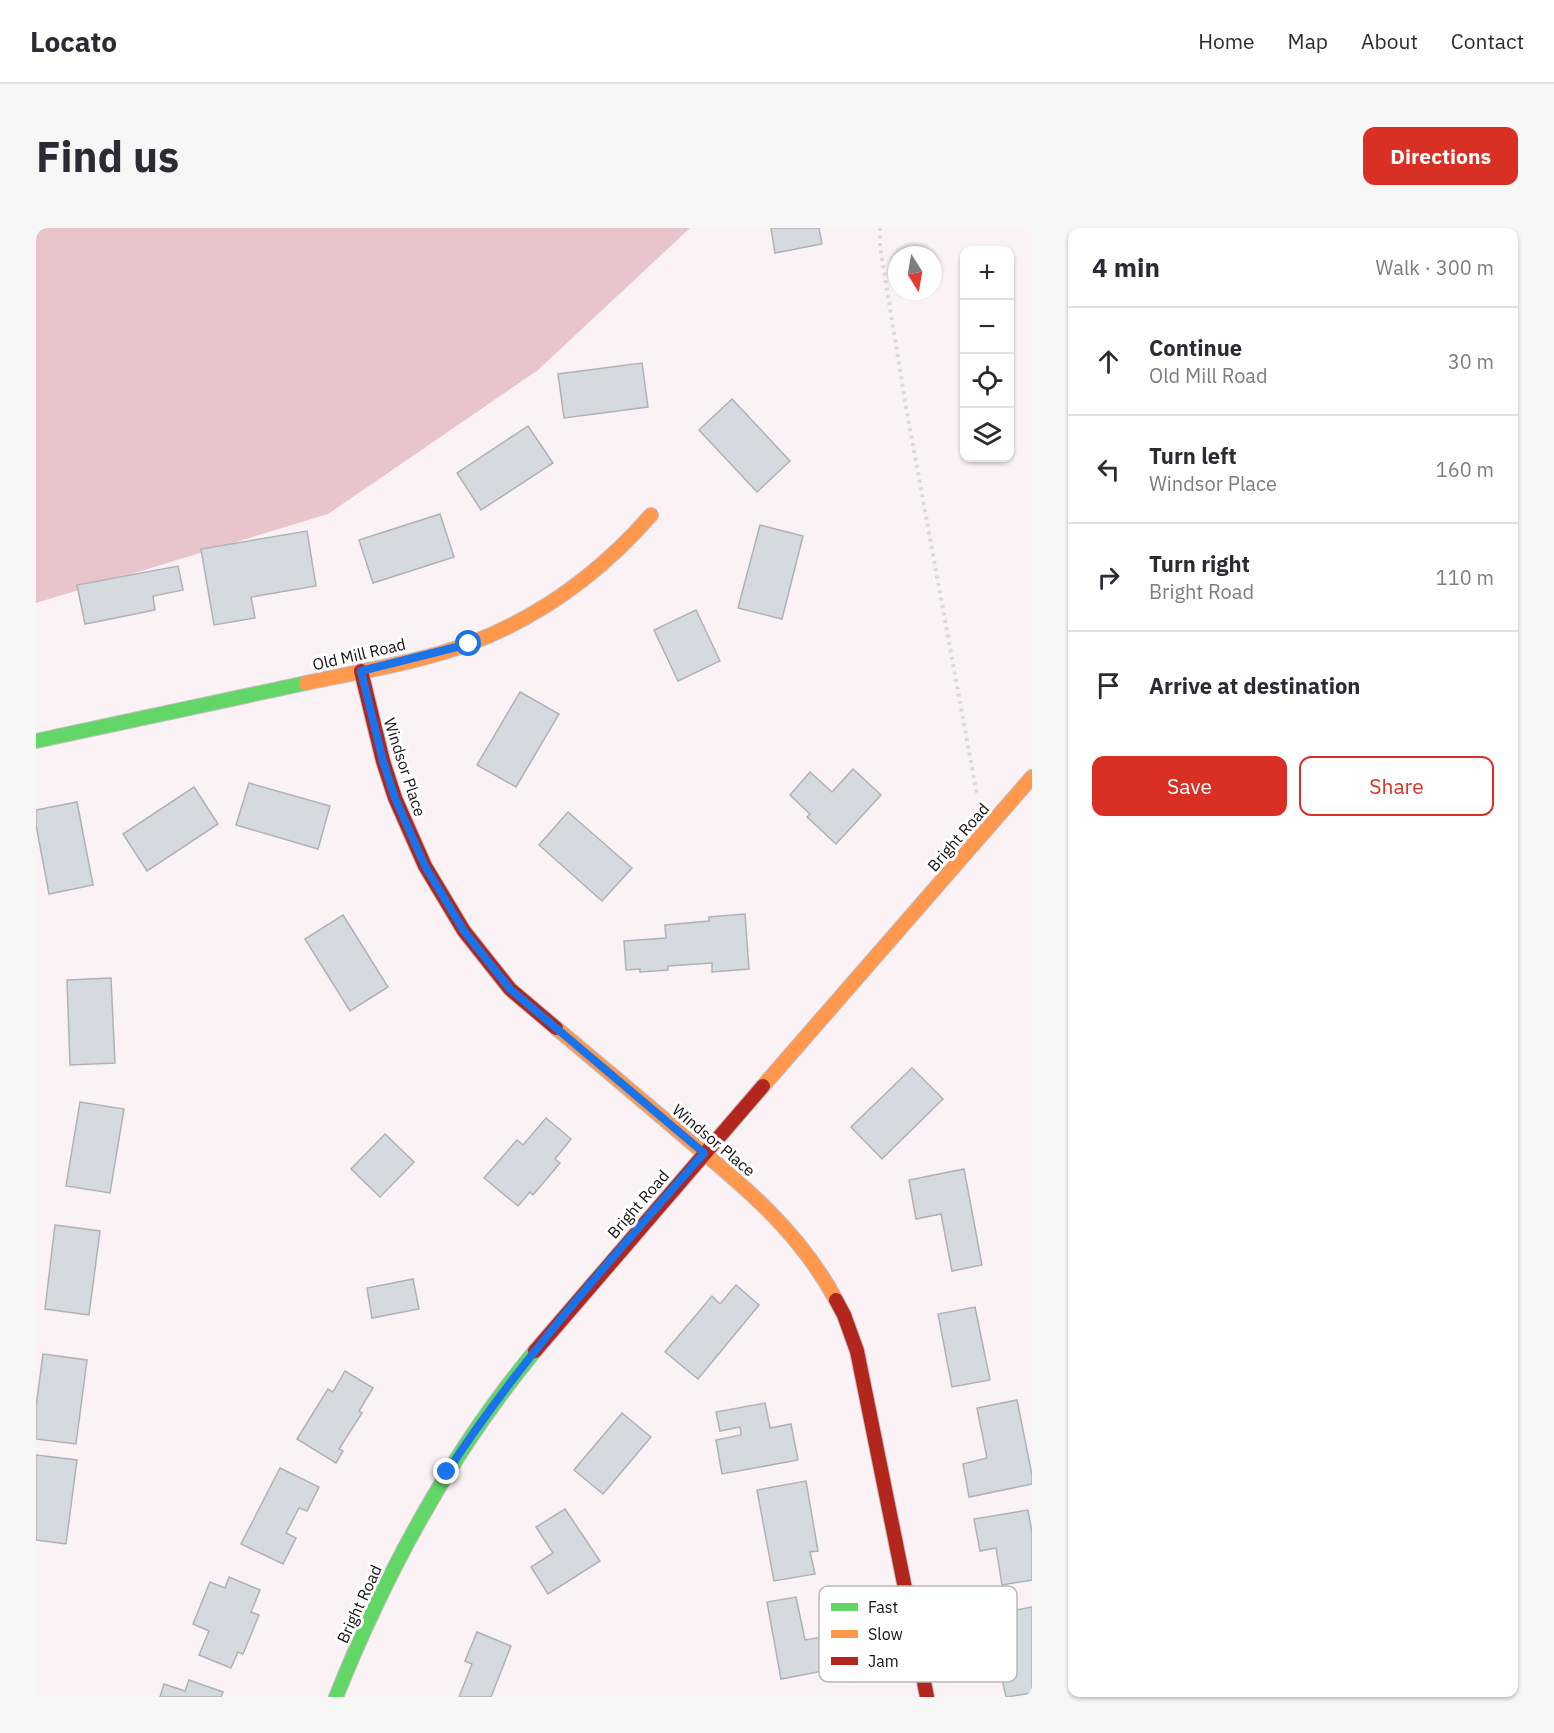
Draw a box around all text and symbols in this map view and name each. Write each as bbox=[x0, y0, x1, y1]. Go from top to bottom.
text: Locato bbox=[30, 23, 117, 60]
text: Home bbox=[1198, 27, 1255, 55]
text: Map bbox=[1288, 27, 1328, 55]
text: About bbox=[1361, 27, 1418, 55]
text: Contact bbox=[1451, 27, 1524, 55]
button: Directions bbox=[1363, 127, 1518, 185]
text: Find us bbox=[36, 129, 179, 184]
north arrow bbox=[888, 246, 942, 300]
map controls bbox=[960, 246, 1014, 462]
button: + bbox=[960, 246, 1014, 300]
text: 4 min bbox=[1092, 250, 1160, 284]
text: Walk · 300 m bbox=[1376, 254, 1494, 281]
button: − bbox=[960, 300, 1014, 354]
text: Continue bbox=[1149, 333, 1242, 362]
icon: ahead bbox=[1092, 345, 1125, 378]
text: 30 m bbox=[1448, 348, 1494, 375]
button: locate bbox=[960, 354, 1014, 408]
text: Old Mill Road bbox=[1149, 362, 1268, 389]
button: layers bbox=[960, 408, 1014, 462]
text: Turn left bbox=[1149, 441, 1237, 470]
icon: left bbox=[1092, 453, 1125, 486]
text: 160 m bbox=[1436, 456, 1494, 483]
text: Windsor Place bbox=[1149, 470, 1277, 497]
text: Turn right bbox=[1149, 549, 1250, 578]
icon: right bbox=[1092, 561, 1125, 594]
text: 110 m bbox=[1436, 564, 1494, 591]
text: Bright Road bbox=[1149, 578, 1254, 605]
route start bbox=[455, 630, 481, 656]
street label: Old Mill Road bbox=[311, 634, 407, 674]
icon: arrive bbox=[1092, 669, 1125, 702]
text: Arrive at destination bbox=[1149, 671, 1360, 700]
street label: Windsor Place bbox=[380, 715, 430, 819]
button: Save bbox=[1092, 756, 1287, 816]
button: Share bbox=[1299, 756, 1494, 816]
street label: Bright Road bbox=[923, 799, 993, 875]
street label: Windsor Place bbox=[668, 1099, 760, 1181]
street label: Bright Road bbox=[603, 1166, 673, 1242]
route end bbox=[433, 1458, 459, 1484]
street label: Bright Road bbox=[332, 1562, 386, 1646]
legend bbox=[819, 1586, 1017, 1682]
text: Fast bbox=[868, 1597, 898, 1617]
text: Slow bbox=[868, 1624, 903, 1644]
text: Jam bbox=[868, 1651, 899, 1671]

